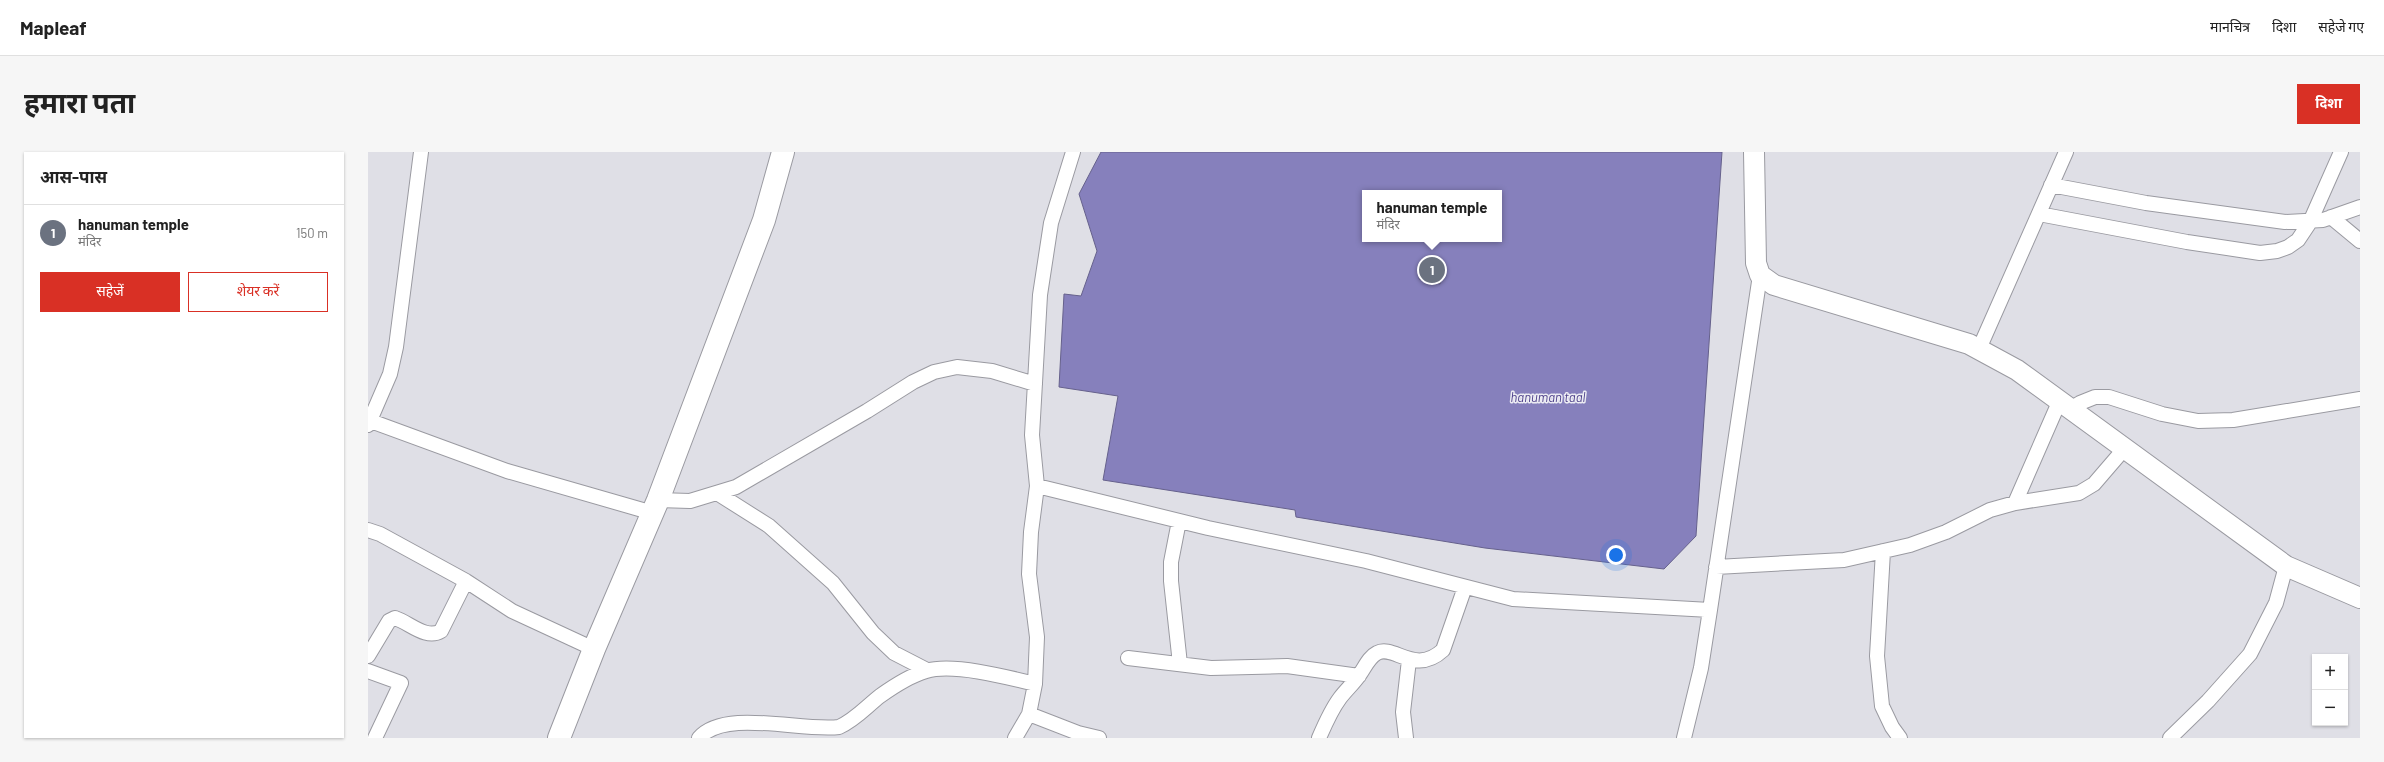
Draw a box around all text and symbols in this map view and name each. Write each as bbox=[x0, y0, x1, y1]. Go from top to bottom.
text: Mapleaf bbox=[20, 16, 87, 39]
text: मानचित्र bbox=[2210, 18, 2250, 35]
text: दिशा bbox=[2272, 18, 2296, 35]
text: सहेजे गए bbox=[2318, 18, 2364, 35]
button: दिशा bbox=[2297, 84, 2360, 124]
text: हमारा पता bbox=[24, 85, 135, 119]
text: आस-पास bbox=[40, 166, 107, 186]
popup bbox=[1362, 190, 1502, 242]
text: hanuman temple bbox=[1377, 198, 1487, 216]
text: hanuman temple bbox=[78, 215, 189, 233]
text: मंदिर bbox=[1377, 216, 1400, 232]
text: 1 bbox=[51, 225, 55, 241]
text: 150 m bbox=[296, 225, 328, 241]
text: मंदिर bbox=[78, 233, 101, 249]
pin: 1 bbox=[1419, 255, 1445, 285]
button: सहेजें bbox=[40, 272, 180, 312]
button: शेयर करें bbox=[188, 272, 328, 312]
water label: hanuman taal bbox=[1510, 389, 1586, 405]
your location bbox=[1606, 545, 1626, 565]
map controls bbox=[2312, 654, 2348, 726]
button: + bbox=[2312, 654, 2348, 690]
button: − bbox=[2312, 690, 2348, 726]

